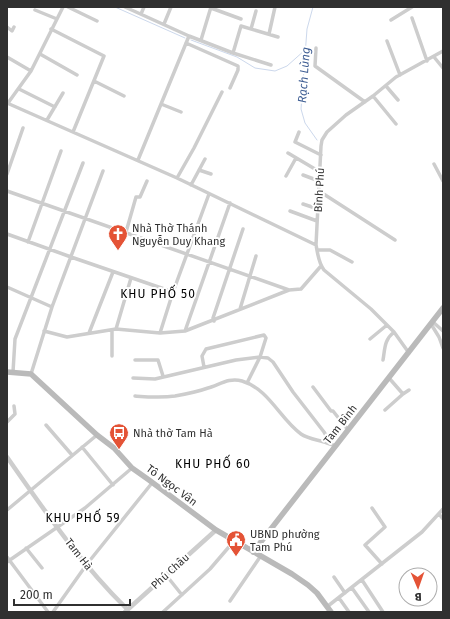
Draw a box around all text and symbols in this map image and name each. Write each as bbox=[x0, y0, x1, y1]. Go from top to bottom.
water label: Rạch Lùng bbox=[295, 46, 313, 103]
street label: Bình Phú bbox=[312, 167, 327, 213]
place label: Nhà Thờ Thánh Nguyễn Duy Khang bbox=[132, 222, 225, 248]
church icon: Nhà Thờ Thánh Nguyễn Duy Khang bbox=[107, 223, 129, 251]
district label: KHU PHỐ 50 bbox=[120, 284, 196, 301]
street label: Tam Bình bbox=[321, 402, 360, 446]
bus stop icon: Nhà thờ Tam Hà bbox=[108, 422, 130, 450]
place label: Nhà thờ Tam Hà bbox=[133, 427, 213, 440]
district label: KHU PHỐ 60 bbox=[175, 454, 251, 471]
street label: Tô Ngọc Vân bbox=[144, 462, 200, 509]
district label: KHU PHỐ 59 bbox=[45, 508, 121, 525]
place label: UBND phường Tam Phú bbox=[250, 528, 320, 554]
public building icon: UBND phường Tam Phú bbox=[225, 529, 247, 557]
street label: Tam Hà bbox=[62, 536, 95, 573]
street label: Phú Châu bbox=[149, 551, 192, 592]
north arrow bbox=[398, 567, 438, 607]
scale bar bbox=[14, 581, 130, 607]
text: 200 m bbox=[20, 588, 53, 602]
text: B bbox=[415, 590, 422, 603]

